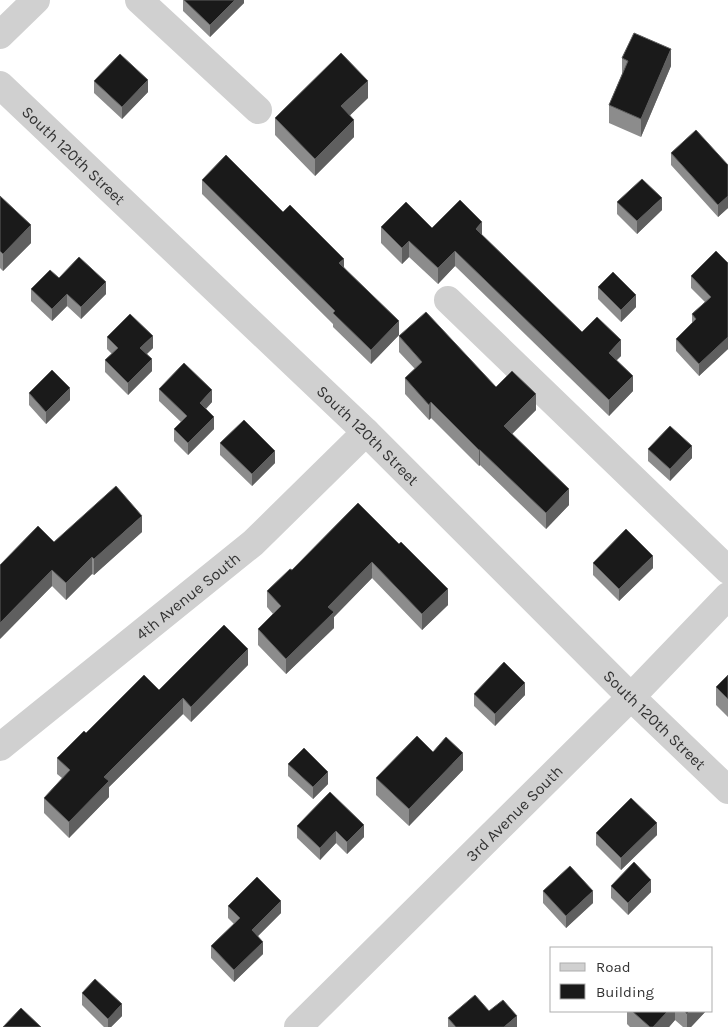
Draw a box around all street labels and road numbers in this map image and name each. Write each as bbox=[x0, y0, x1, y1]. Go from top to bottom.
street label: South 120th Street bbox=[18, 102, 130, 209]
street label: South 120th Street bbox=[313, 381, 423, 489]
street label: 4th Avenue South bbox=[132, 548, 244, 644]
street label: South 120th Street bbox=[600, 666, 710, 773]
street label: 3rd Avenue South bbox=[461, 761, 566, 865]

